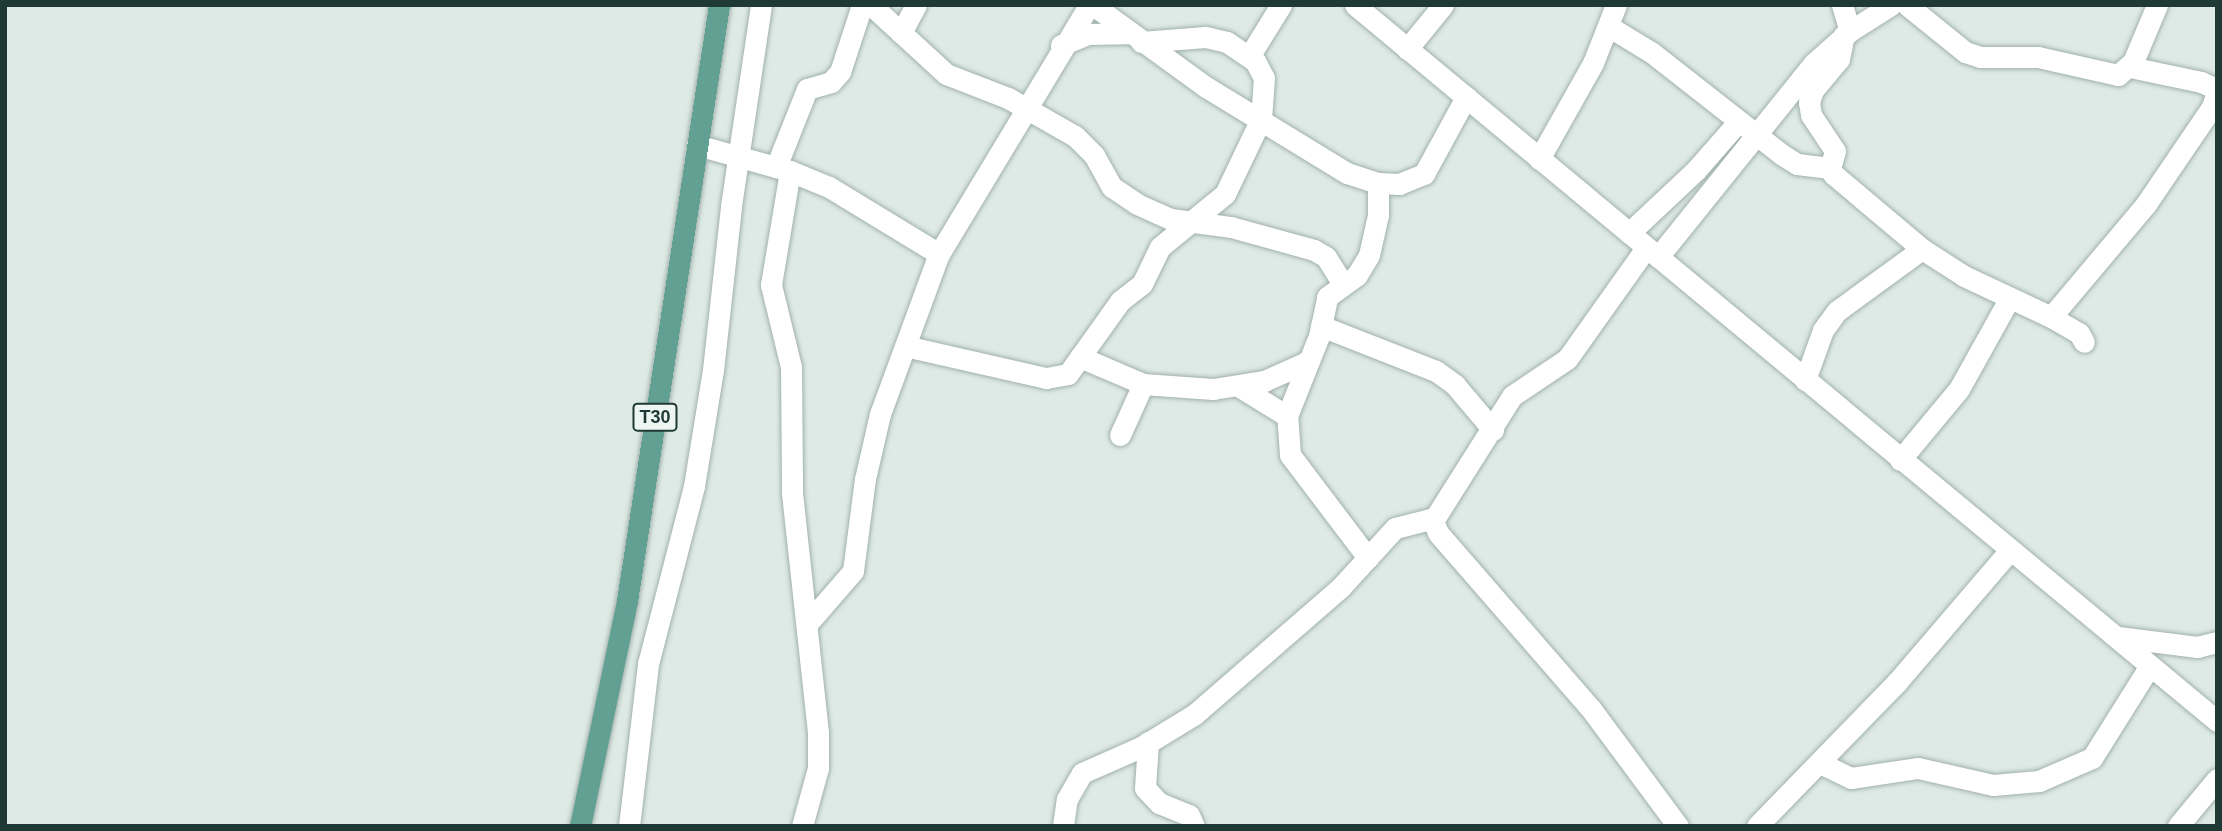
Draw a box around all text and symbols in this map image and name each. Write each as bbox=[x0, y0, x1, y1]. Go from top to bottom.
road number: T30 bbox=[632, 402, 678, 432]

